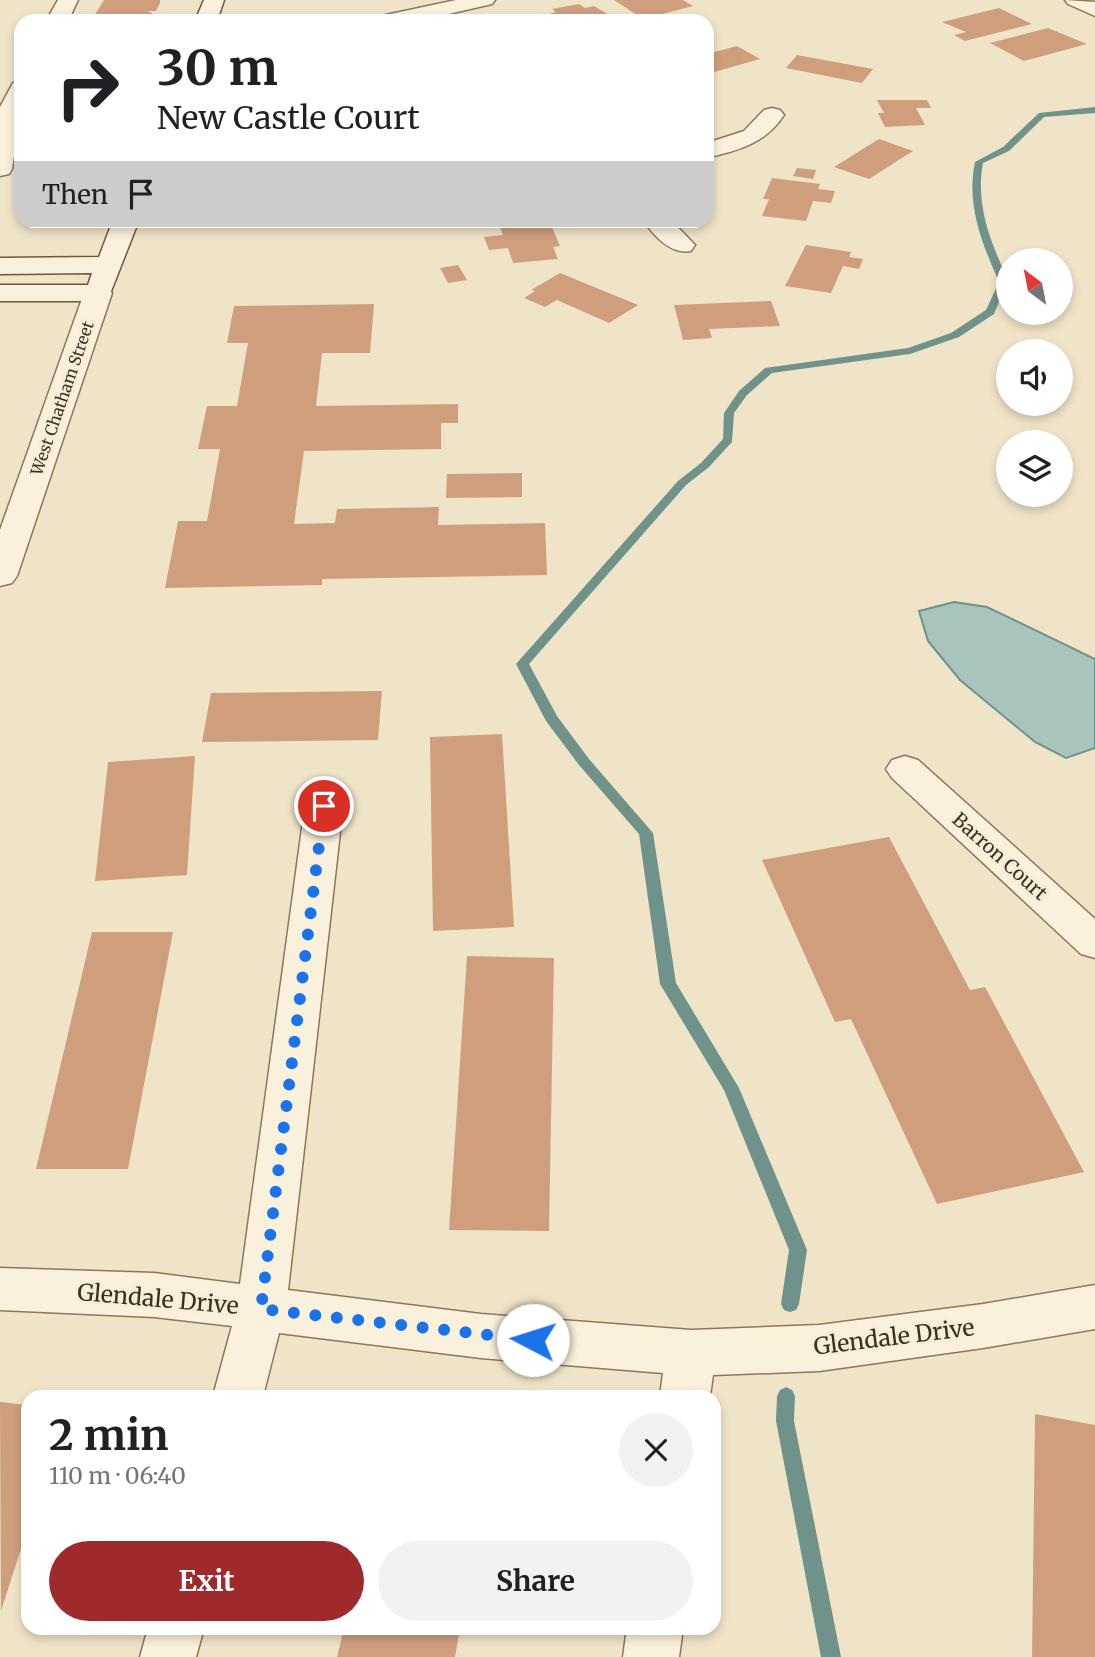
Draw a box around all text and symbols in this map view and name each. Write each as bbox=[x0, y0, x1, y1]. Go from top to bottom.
text: 30 m bbox=[157, 37, 278, 98]
icon: right bbox=[42, 42, 133, 133]
text: New Castle Court bbox=[157, 98, 420, 138]
icon: arrive bbox=[122, 175, 160, 213]
text: Then bbox=[42, 178, 108, 211]
north arrow bbox=[996, 248, 1073, 326]
map controls bbox=[996, 248, 1073, 507]
street label: West Chatham Street bbox=[26, 318, 98, 479]
button: sound bbox=[996, 339, 1073, 416]
button: layers bbox=[996, 430, 1073, 507]
pin bbox=[294, 776, 354, 836]
icon: arrive bbox=[305, 787, 343, 825]
street label: Barron Court bbox=[948, 807, 1053, 905]
street label: Glendale Drive bbox=[76, 1277, 240, 1320]
position arrow bbox=[496, 1303, 570, 1377]
street label: Glendale Drive bbox=[812, 1312, 976, 1361]
text: 2 min bbox=[49, 1409, 169, 1461]
button: close bbox=[619, 1413, 693, 1487]
text: 110 m · 06:40 bbox=[49, 1461, 186, 1490]
button: Exit bbox=[49, 1541, 364, 1621]
button: Share bbox=[378, 1541, 693, 1621]

